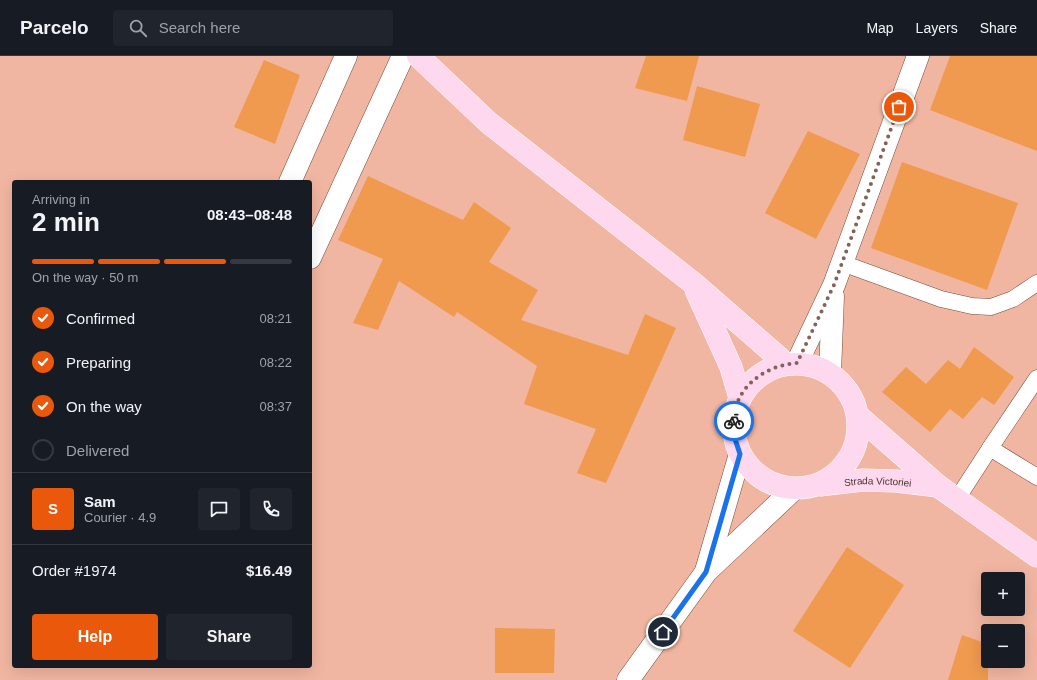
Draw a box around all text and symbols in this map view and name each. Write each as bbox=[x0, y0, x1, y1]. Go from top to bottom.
search box bbox=[113, 10, 393, 46]
text: Parcelo bbox=[20, 17, 89, 38]
icon: search bbox=[127, 17, 149, 39]
text: Search here bbox=[159, 19, 240, 36]
text: Map bbox=[866, 20, 894, 36]
text: Layers bbox=[916, 20, 958, 36]
text: Share bbox=[980, 20, 1017, 36]
pin bbox=[882, 90, 916, 124]
icon: bag bbox=[888, 96, 910, 118]
text: Arriving in bbox=[32, 192, 90, 207]
text: 08:43–08:48 bbox=[207, 206, 292, 223]
text: 2 min bbox=[32, 207, 100, 237]
text: On the way · 50 m bbox=[32, 270, 138, 285]
icon: check bbox=[32, 307, 54, 329]
text: Confirmed bbox=[66, 310, 135, 327]
text: 08:21 bbox=[259, 311, 292, 326]
icon: check bbox=[32, 351, 54, 373]
text: Preparing bbox=[66, 354, 131, 371]
text: 08:22 bbox=[259, 355, 292, 370]
icon: check bbox=[32, 395, 54, 417]
text: On the way bbox=[66, 398, 142, 415]
text: 08:37 bbox=[259, 399, 292, 414]
courier bbox=[714, 401, 754, 441]
icon: bike bbox=[723, 410, 745, 432]
text: Delivered bbox=[66, 442, 129, 459]
street label: Strada Victoriei bbox=[843, 474, 912, 488]
button: chat bbox=[198, 488, 240, 530]
button: phone bbox=[250, 488, 292, 530]
text: Sam bbox=[84, 493, 116, 510]
text: S bbox=[48, 500, 58, 517]
text: Courier · 4.9 bbox=[84, 510, 156, 525]
text: Order #1974 bbox=[32, 562, 116, 579]
text: $16.49 bbox=[246, 562, 292, 579]
map controls bbox=[981, 572, 1025, 668]
button: + bbox=[981, 572, 1025, 616]
button: Help bbox=[32, 614, 158, 660]
button: Share bbox=[166, 614, 292, 660]
pin bbox=[646, 615, 680, 649]
icon: home bbox=[652, 621, 674, 643]
button: − bbox=[981, 624, 1025, 668]

